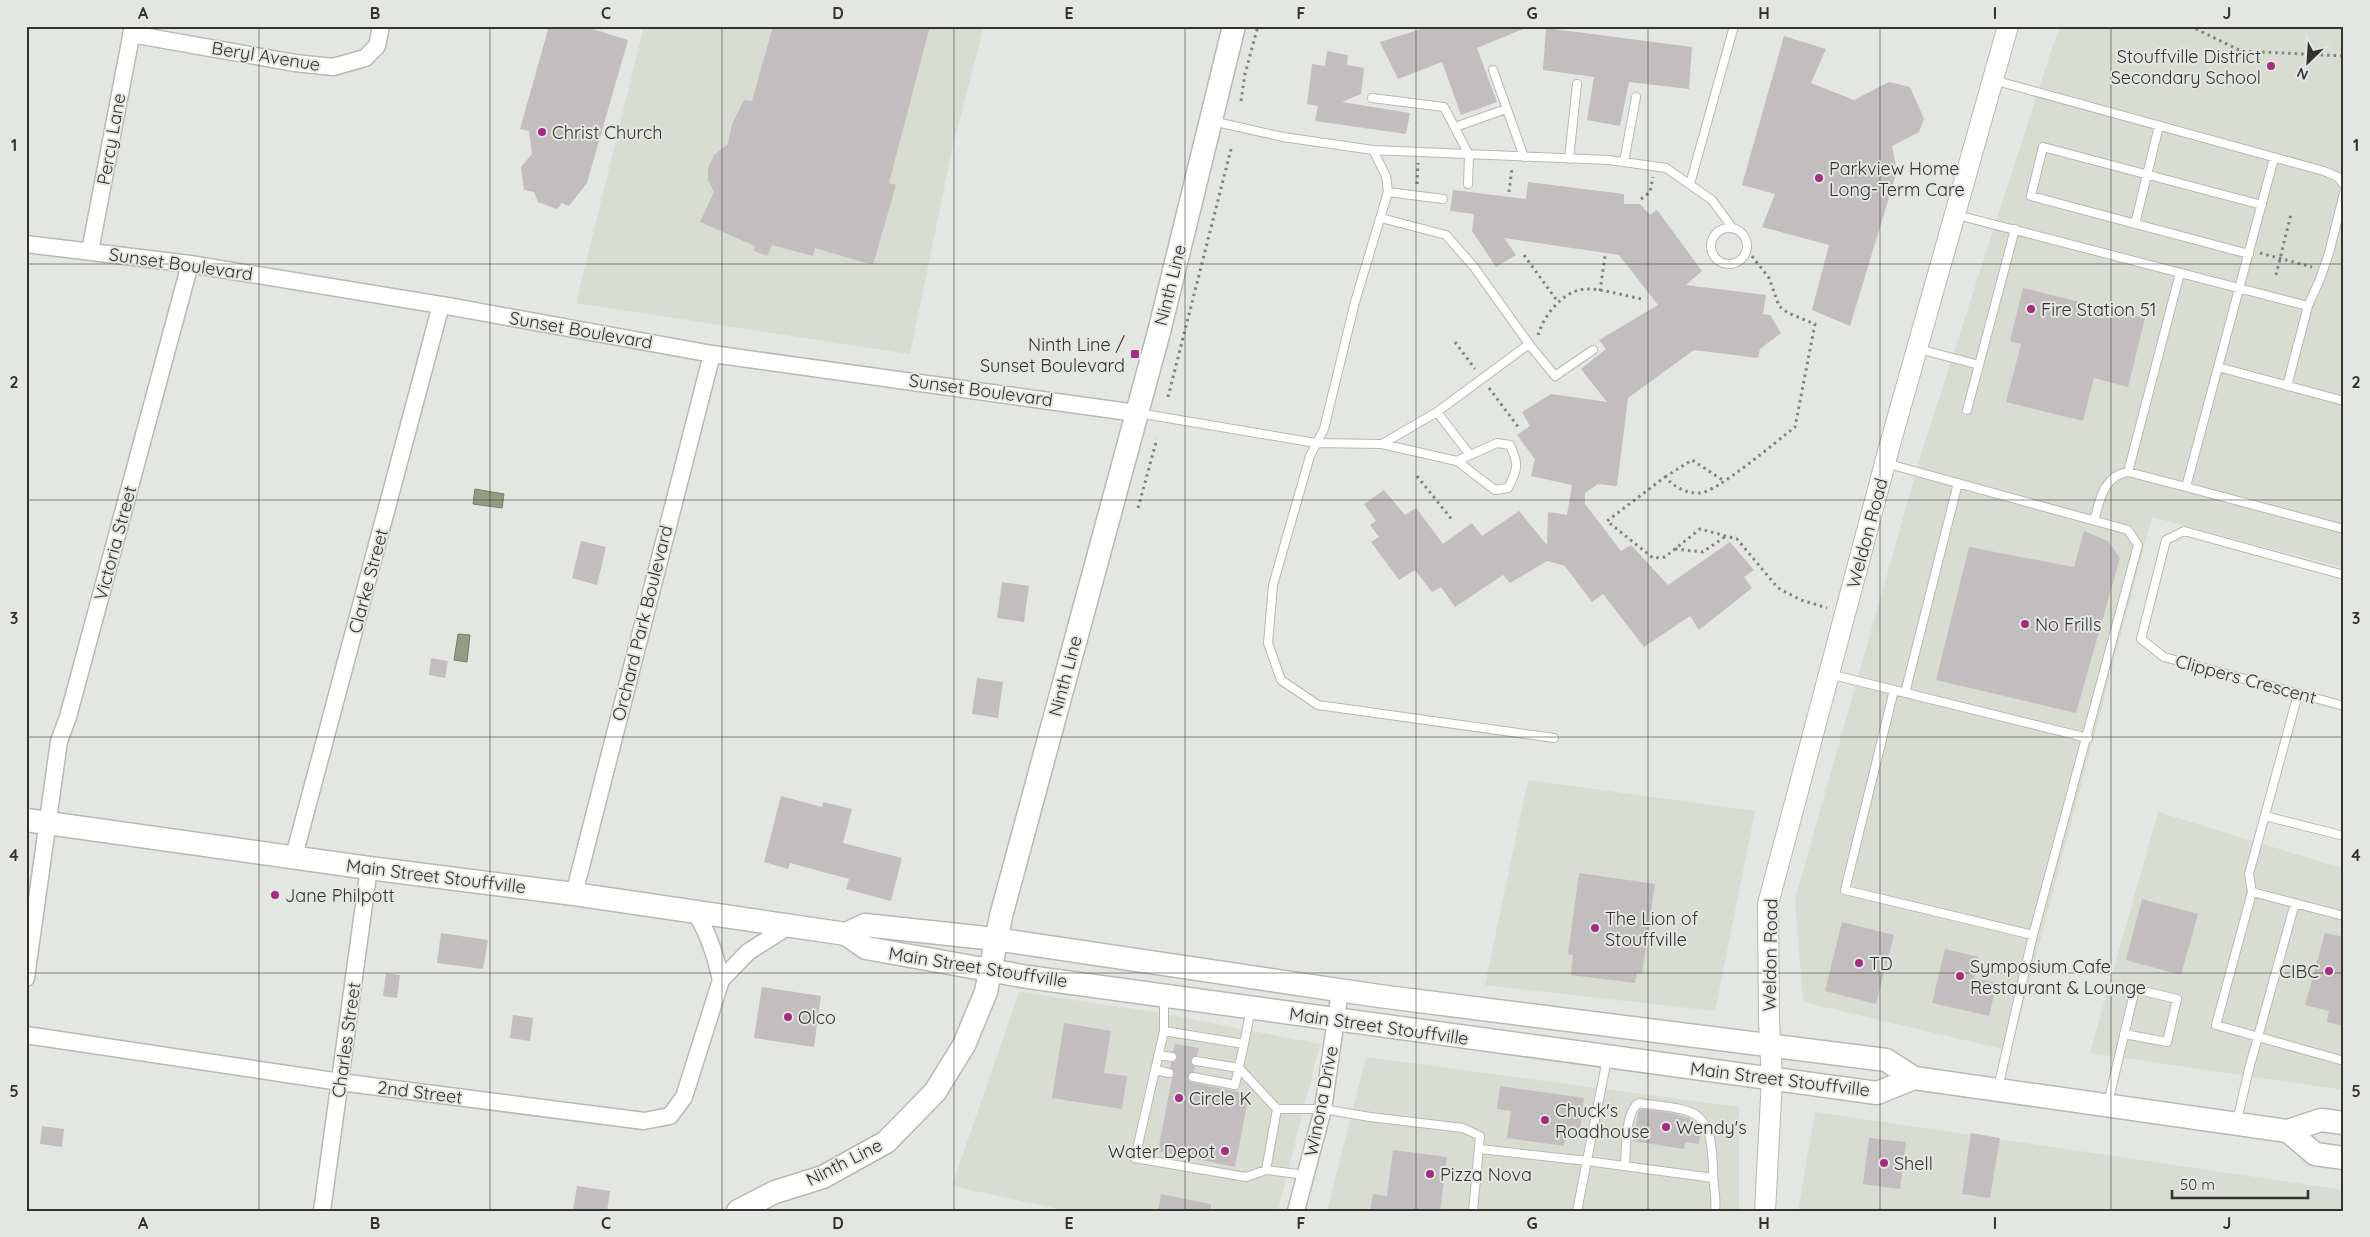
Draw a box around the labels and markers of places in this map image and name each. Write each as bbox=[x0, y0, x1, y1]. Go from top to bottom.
place label: Stouffville District Secondary School bbox=[2111, 45, 2261, 89]
marker: Stouffville District Secondary School bbox=[2265, 60, 2277, 72]
place label: Christ Church bbox=[552, 121, 663, 144]
marker: Christ Church bbox=[536, 126, 548, 138]
place label: Parkview Home Long-Term Care bbox=[1829, 157, 1965, 201]
marker: Parkview Home Long-Term Care bbox=[1813, 172, 1825, 184]
place label: Fire Station 51 bbox=[2041, 298, 2156, 321]
marker: Fire Station 51 bbox=[2025, 303, 2037, 315]
place label: Ninth Line / Sunset Boulevard bbox=[980, 333, 1126, 377]
marker: Ninth Line / Sunset Boulevard bbox=[1129, 348, 1141, 360]
place label: No Frills bbox=[2035, 613, 2101, 636]
marker: No Frills bbox=[2019, 618, 2031, 630]
place label: Jane Philpott bbox=[285, 884, 395, 907]
marker: Jane Philpott bbox=[269, 889, 281, 901]
place label: The Lion of Stouffville bbox=[1605, 907, 1699, 951]
marker: The Lion of Stouffville bbox=[1589, 922, 1601, 934]
place label: TD bbox=[1869, 952, 1893, 975]
place label: Symposium Cafe Restaurant & Lounge bbox=[1970, 955, 2146, 999]
marker: TD bbox=[1853, 957, 1865, 969]
place label: CIBC bbox=[2279, 960, 2319, 983]
marker: CIBC bbox=[2323, 965, 2335, 977]
marker: Symposium Cafe Restaurant & Lounge bbox=[1954, 970, 1966, 982]
place label: Olco bbox=[798, 1006, 836, 1029]
marker: Olco bbox=[782, 1011, 794, 1023]
place label: Circle K bbox=[1189, 1087, 1252, 1110]
marker: Circle K bbox=[1173, 1092, 1185, 1104]
place label: Chuck's Roadhouse bbox=[1555, 1099, 1650, 1143]
marker: Chuck's Roadhouse bbox=[1539, 1114, 1551, 1126]
place label: Wendy's bbox=[1676, 1116, 1747, 1139]
marker: Wendy's bbox=[1660, 1121, 1672, 1133]
place label: Water Depot bbox=[1108, 1140, 1215, 1163]
marker: Water Depot bbox=[1219, 1145, 1231, 1157]
place label: Shell bbox=[1894, 1152, 1933, 1175]
marker: Shell bbox=[1878, 1157, 1890, 1169]
place label: Pizza Nova bbox=[1440, 1163, 1532, 1186]
marker: Pizza Nova bbox=[1424, 1168, 1436, 1180]

